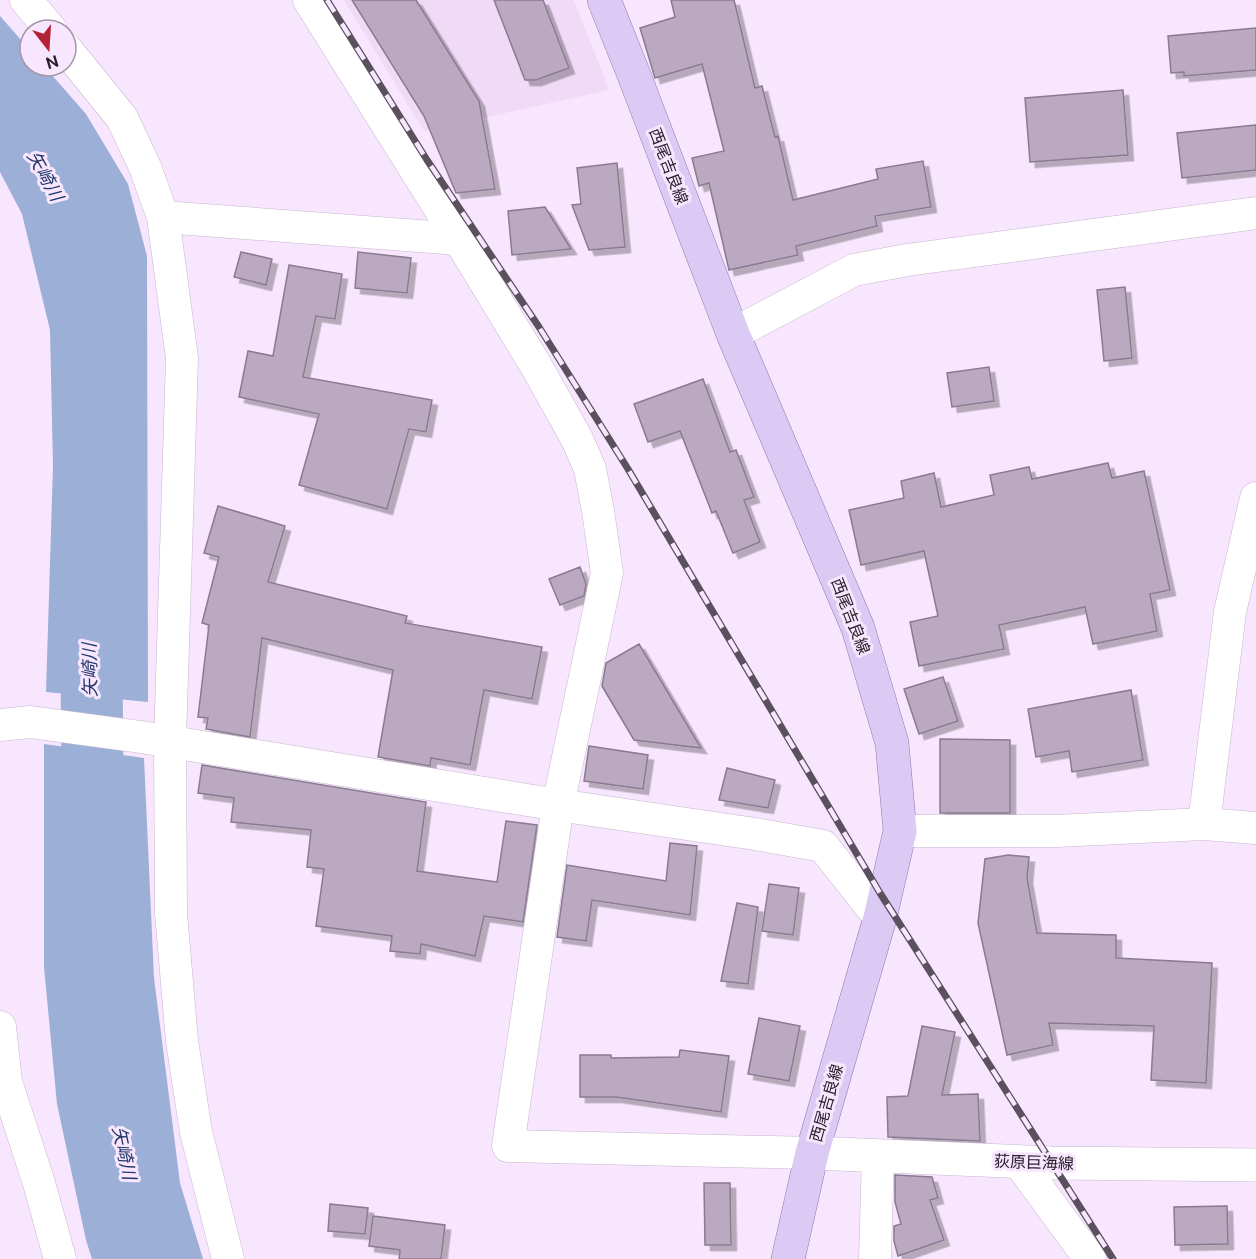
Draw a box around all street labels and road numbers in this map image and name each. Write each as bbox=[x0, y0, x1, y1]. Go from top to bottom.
street label: 西尾吉良線 bbox=[645, 125, 692, 207]
street label: 西尾吉良線 bbox=[827, 575, 874, 657]
street label: 西尾吉良線 bbox=[806, 1062, 847, 1144]
street label: 荻原巨海線 bbox=[994, 1152, 1074, 1173]

